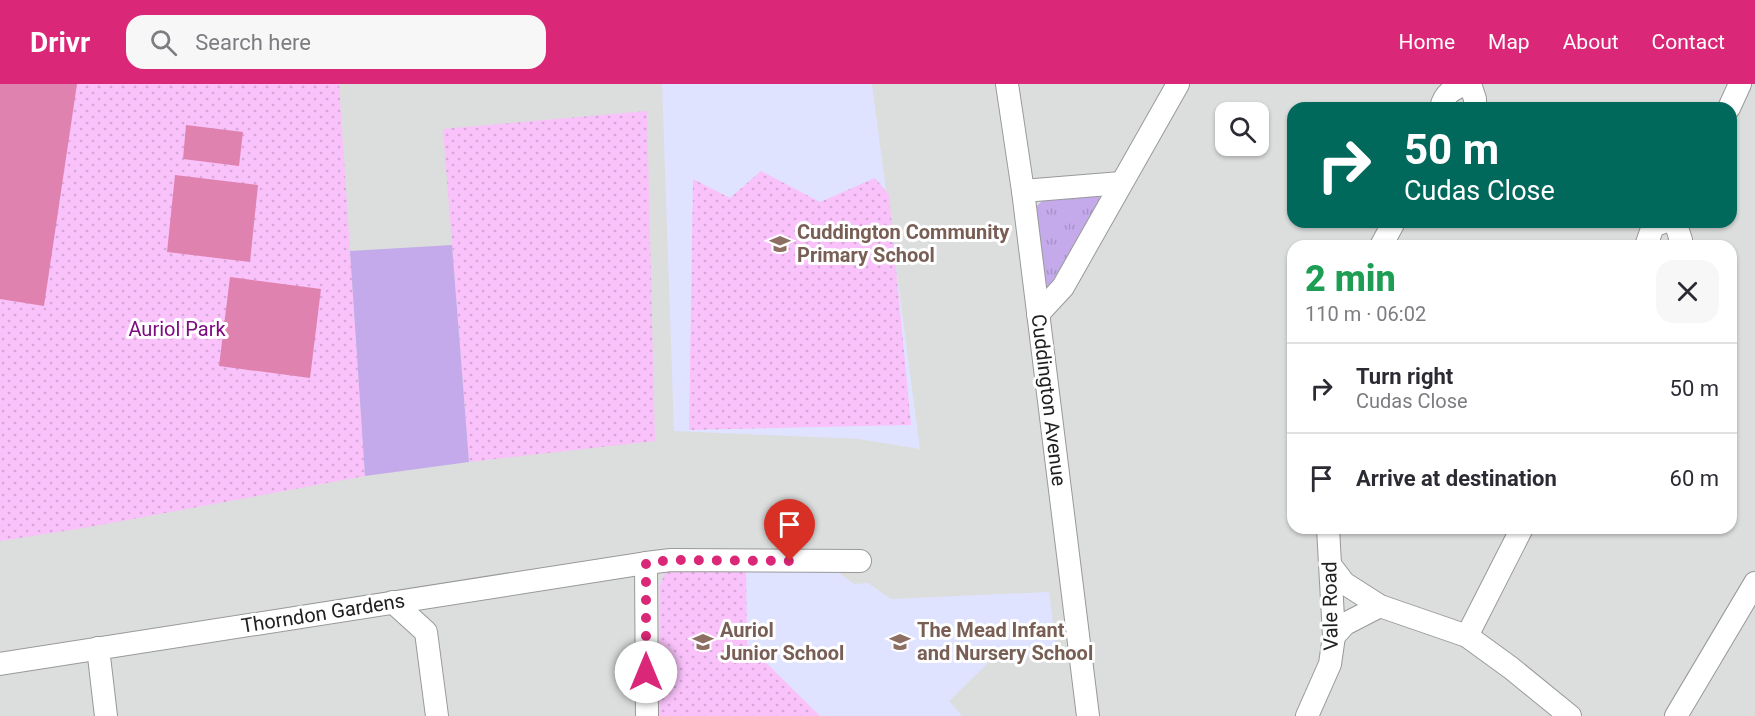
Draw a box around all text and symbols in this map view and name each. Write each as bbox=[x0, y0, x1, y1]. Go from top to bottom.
search box bbox=[126, 15, 546, 69]
text: Drivr bbox=[30, 26, 90, 59]
icon: search bbox=[147, 26, 180, 59]
text: Search here bbox=[195, 30, 311, 55]
text: Home bbox=[1399, 30, 1455, 54]
text: Map bbox=[1488, 30, 1530, 54]
text: About bbox=[1563, 30, 1619, 54]
text: Contact bbox=[1652, 30, 1725, 54]
map controls bbox=[1215, 102, 1269, 156]
button: search bbox=[1215, 102, 1269, 156]
text: 50 m bbox=[1404, 125, 1499, 174]
icon: right bbox=[1305, 126, 1383, 204]
text: Cudas Close bbox=[1404, 175, 1555, 207]
place label: Cuddington Community Primary School bbox=[797, 220, 1010, 267]
school or university icon: Cuddington Community Primary School bbox=[768, 232, 792, 256]
text: 2 min bbox=[1305, 258, 1396, 300]
button: close bbox=[1656, 260, 1719, 323]
text: 110 m · 06:02 bbox=[1305, 302, 1426, 326]
street label: Cuddington Avenue bbox=[1027, 313, 1071, 487]
park label: Auriol Park bbox=[128, 317, 226, 341]
text: Turn right bbox=[1356, 364, 1453, 389]
icon: right bbox=[1305, 372, 1338, 405]
text: 50 m bbox=[1670, 376, 1719, 401]
text: Cudas Close bbox=[1356, 389, 1468, 413]
icon: arrive bbox=[1305, 462, 1338, 495]
text: Arrive at destination bbox=[1356, 466, 1557, 491]
text: 60 m bbox=[1670, 466, 1719, 491]
pin bbox=[764, 499, 815, 561]
icon: arrive bbox=[773, 508, 806, 541]
street label: Vale Road bbox=[1317, 561, 1343, 651]
street label: Thorndon Gardens bbox=[240, 588, 406, 638]
place label: Auriol Junior School bbox=[720, 618, 844, 665]
place label: The Mead Infant and Nursery School bbox=[917, 618, 1093, 665]
school or university icon: Auriol Junior School bbox=[691, 630, 715, 654]
school or university icon: The Mead Infant and Nursery School bbox=[888, 630, 912, 654]
position arrow bbox=[614, 640, 678, 704]

